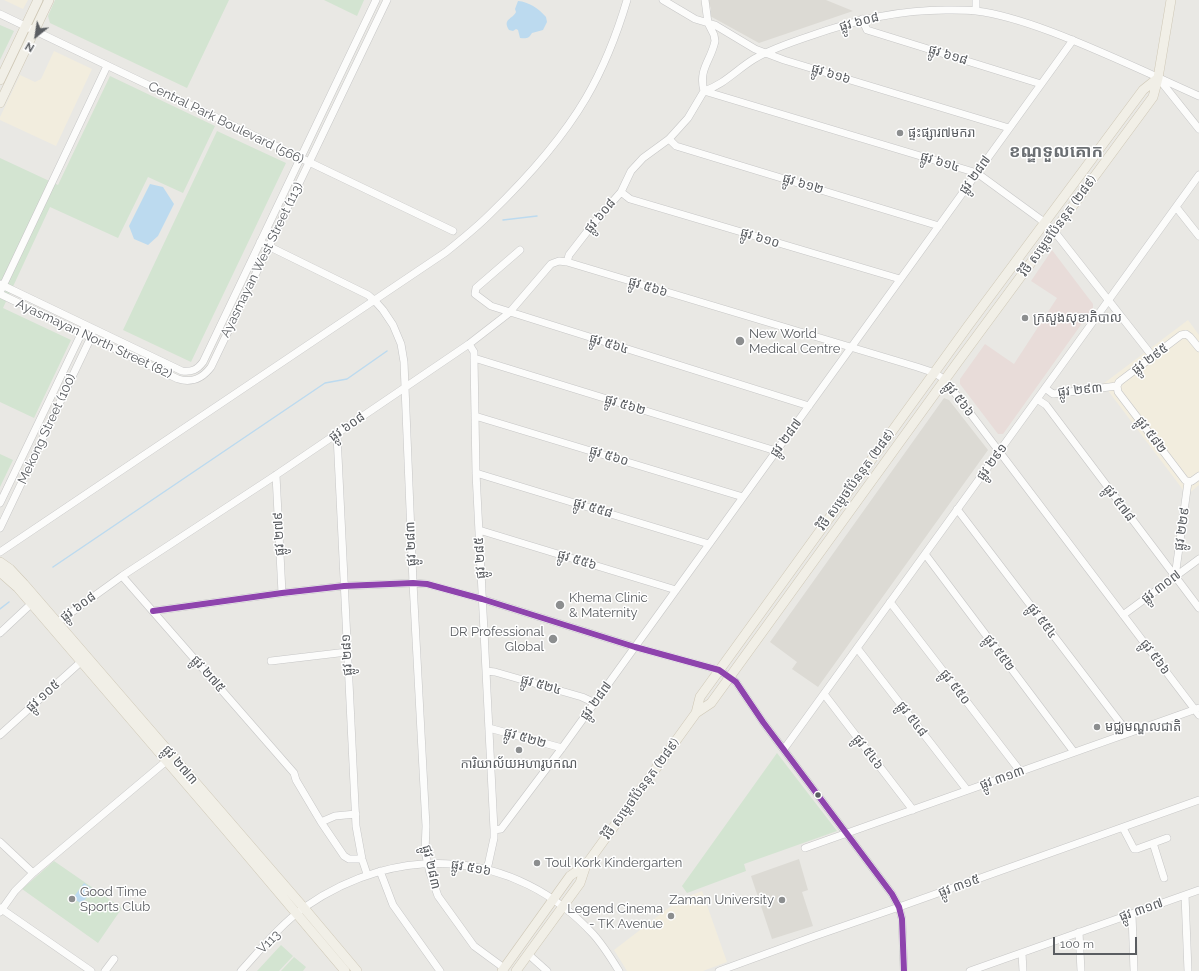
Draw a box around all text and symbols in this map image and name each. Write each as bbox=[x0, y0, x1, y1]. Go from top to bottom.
street label: ផ្លូវ ៦០៨ bbox=[837, 9, 881, 35]
north arrow bbox=[16, 16, 56, 56]
text: N bbox=[23, 39, 37, 55]
street label: ផ្លូវ ៦១៨ bbox=[926, 42, 970, 68]
street label: ផ្លូវ ៦១៦ bbox=[809, 61, 853, 87]
street label: Central Park Boulevard (566) bbox=[146, 78, 306, 168]
place label: ផ្ទះផ្សារ៧មករា bbox=[908, 125, 976, 141]
marker: ផ្ទះផ្សារ៧មករា bbox=[895, 128, 905, 138]
district label: ខណ្ឌទួលគោក bbox=[1009, 142, 1103, 162]
street label: ផ្លូវ ៦១៤ bbox=[918, 149, 962, 175]
street label: ផ្លូវ ២៨៧ bbox=[956, 153, 994, 197]
street label: ផ្លូវ ៦១២ bbox=[781, 170, 825, 198]
street label: វិថី សម្តេចប៉ែននុត (២៨៩) bbox=[1016, 172, 1100, 280]
street label: Ayasmayan West Street (113) bbox=[218, 180, 306, 340]
street label: ផ្លូវ ៦០៨ bbox=[581, 195, 619, 237]
street label: ផ្លូវ ៦១០ bbox=[738, 225, 782, 251]
street label: ផ្លូវ ៥៦៦ bbox=[626, 274, 670, 300]
street label: Ayasmayan North Street (82) bbox=[13, 296, 175, 382]
place label: ក្រសួងសុខាភិបាល bbox=[1033, 310, 1122, 326]
marker: ក្រសួងសុខាភិបាល bbox=[1020, 313, 1030, 323]
place label: New World Medical Centre bbox=[749, 326, 840, 357]
street label: ផ្លូវ ៥៦៤ bbox=[587, 331, 631, 357]
marker: New World Medical Centre bbox=[734, 335, 746, 347]
street label: ផ្លូវ ២៩៥ bbox=[1128, 340, 1172, 378]
street label: Mekong Street (100) bbox=[15, 371, 79, 487]
street label: ផ្លូវ ៥៦៦ bbox=[940, 378, 978, 420]
street label: ផ្លូវ ២៩៣ bbox=[1057, 380, 1103, 400]
street label: ផ្លូវ ៥៦២ bbox=[603, 391, 647, 419]
street label: ផ្លូវ ៦០៨ bbox=[326, 409, 368, 445]
street label: ផ្លូវ ៥៨២ bbox=[1132, 413, 1170, 457]
street label: ផ្លូវ ២៨៧ bbox=[767, 416, 805, 460]
street label: វិថី សម្តេចប៉ែននុត (២៨៩) bbox=[814, 426, 898, 534]
street label: ផ្លូវ ២៩១ bbox=[973, 440, 1011, 484]
street label: ផ្លូវ ៥៦០ bbox=[587, 443, 631, 469]
street label: ផ្លូវ ៥៧៨ bbox=[1100, 481, 1138, 525]
street label: ផ្លូវ ៥៥៨ bbox=[571, 495, 615, 521]
street label: ផ្លូវ ២២៩ bbox=[1171, 506, 1193, 552]
street label: ផ្លូវ ២៧៩ bbox=[270, 512, 288, 556]
street label: ផ្លូវ ២៨៣ bbox=[402, 521, 420, 567]
street label: ផ្លូវ ២៨៥ bbox=[471, 537, 489, 579]
street label: ផ្លូវ ៥៥៦ bbox=[555, 547, 599, 573]
street label: ផ្លូវ ៣០៧ bbox=[1138, 567, 1184, 607]
street label: ផ្លូវ ៦០៨ bbox=[57, 589, 99, 625]
place label: Khema Clinic & Maternity bbox=[569, 590, 648, 621]
marker: Khema Clinic & Maternity bbox=[554, 599, 566, 611]
street label: ផ្លូវ ៥៥៤ bbox=[1024, 600, 1060, 642]
place label: DR Professional Global bbox=[450, 624, 544, 655]
street label: ផ្លូវ ៥៥២ bbox=[980, 631, 1018, 675]
marker: DR Professional Global bbox=[547, 633, 559, 645]
street label: ផ្លូវ ២៨១ bbox=[338, 634, 356, 676]
street label: ផ្លូវ ៥៦៦ bbox=[1137, 636, 1173, 678]
street label: ផ្លូវ ២៧៥ bbox=[188, 652, 228, 696]
street label: ផ្លូវ ៥៥០ bbox=[936, 666, 974, 708]
street label: ផ្លូវ ៥២៤ bbox=[519, 672, 563, 698]
street label: ផ្លូវ ១០៥ bbox=[23, 677, 63, 715]
street label: ផ្លូវ ២៨៧ bbox=[577, 679, 615, 723]
street label: ផ្លូវ ៥៤៨ bbox=[893, 698, 931, 740]
place label: មជ្ឈមណ្ឌលជាតិ bbox=[1105, 719, 1181, 735]
marker: មជ្ឈមណ្ឌលជាតិ bbox=[1092, 722, 1102, 732]
street label: ផ្លូវ ៥២២ bbox=[502, 724, 548, 752]
street label: ផ្លូវ ៥៤៦ bbox=[849, 731, 887, 773]
street label: វិថី សម្តេចប៉ែននុត (២៨៩) bbox=[599, 735, 683, 843]
street label: ផ្លូវ ២៧៣ bbox=[159, 742, 201, 788]
marker: ការិយាល័យអហារូបកណ bbox=[514, 745, 524, 755]
place label: ការិយាល័យអហារូបកណ bbox=[461, 756, 577, 772]
street label: ផ្លូវ ៣១៣ bbox=[978, 763, 1026, 793]
unlabelled marker bbox=[813, 790, 823, 800]
street label: ផ្លូវ ២៨៣ bbox=[418, 843, 444, 891]
place label: Toul Kork Kindergarten bbox=[545, 855, 682, 871]
street label: ផ្លូវ ៥១៦ bbox=[450, 857, 492, 879]
marker: Toul Kork Kindergarten bbox=[532, 858, 542, 868]
street label: ផ្លូវ ៣១៥ bbox=[936, 871, 982, 901]
place label: Good Time Sports Club bbox=[80, 884, 150, 915]
place label: Zaman University bbox=[669, 892, 774, 908]
marker: Good Time Sports Club bbox=[67, 894, 77, 904]
marker: Zaman University bbox=[777, 895, 787, 905]
street label: ផ្លូវ ៣១៧ bbox=[1117, 895, 1165, 925]
place label: Legend Cinema - TK Avenue bbox=[567, 901, 663, 932]
marker: Legend Cinema - TK Avenue bbox=[666, 911, 676, 921]
street label: V113 bbox=[254, 927, 284, 957]
scale bar bbox=[1055, 929, 1139, 955]
text: 100 m bbox=[1060, 937, 1094, 951]

